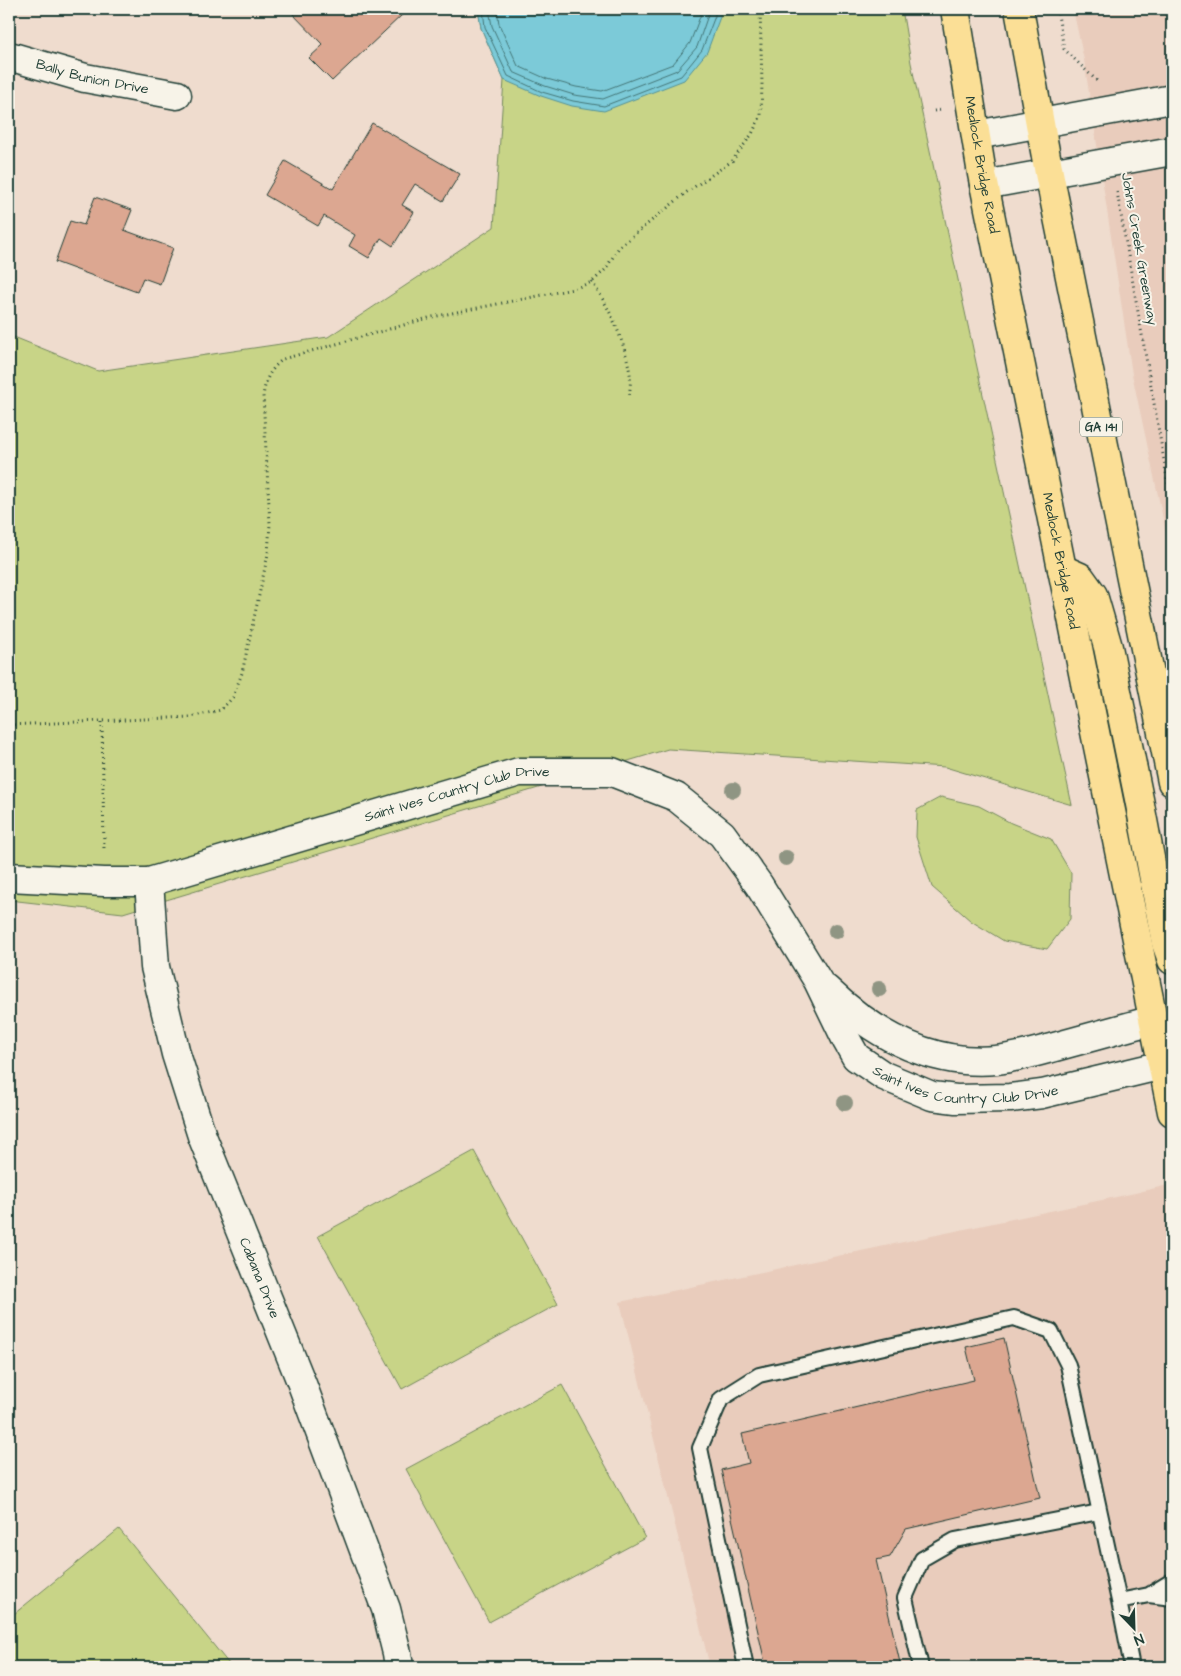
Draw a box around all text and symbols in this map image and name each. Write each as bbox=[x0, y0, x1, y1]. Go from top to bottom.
street label: Bally Bunion Drive bbox=[33, 54, 151, 100]
street label: Medlock Bridge Road bbox=[959, 95, 1004, 235]
street label: Johns Creek Greenway bbox=[1116, 171, 1162, 327]
road number: GA 141 bbox=[1080, 418, 1122, 437]
street label: Medlock Bridge Road bbox=[1037, 491, 1084, 631]
street label: Saint Ives Country Club Drive bbox=[362, 762, 550, 827]
street label: Saint Ives Country Club Drive bbox=[868, 1061, 1061, 1109]
street label: Cabana Drive bbox=[234, 1235, 285, 1322]
north arrow bbox=[1108, 1604, 1158, 1654]
text: N bbox=[1131, 1628, 1147, 1650]

